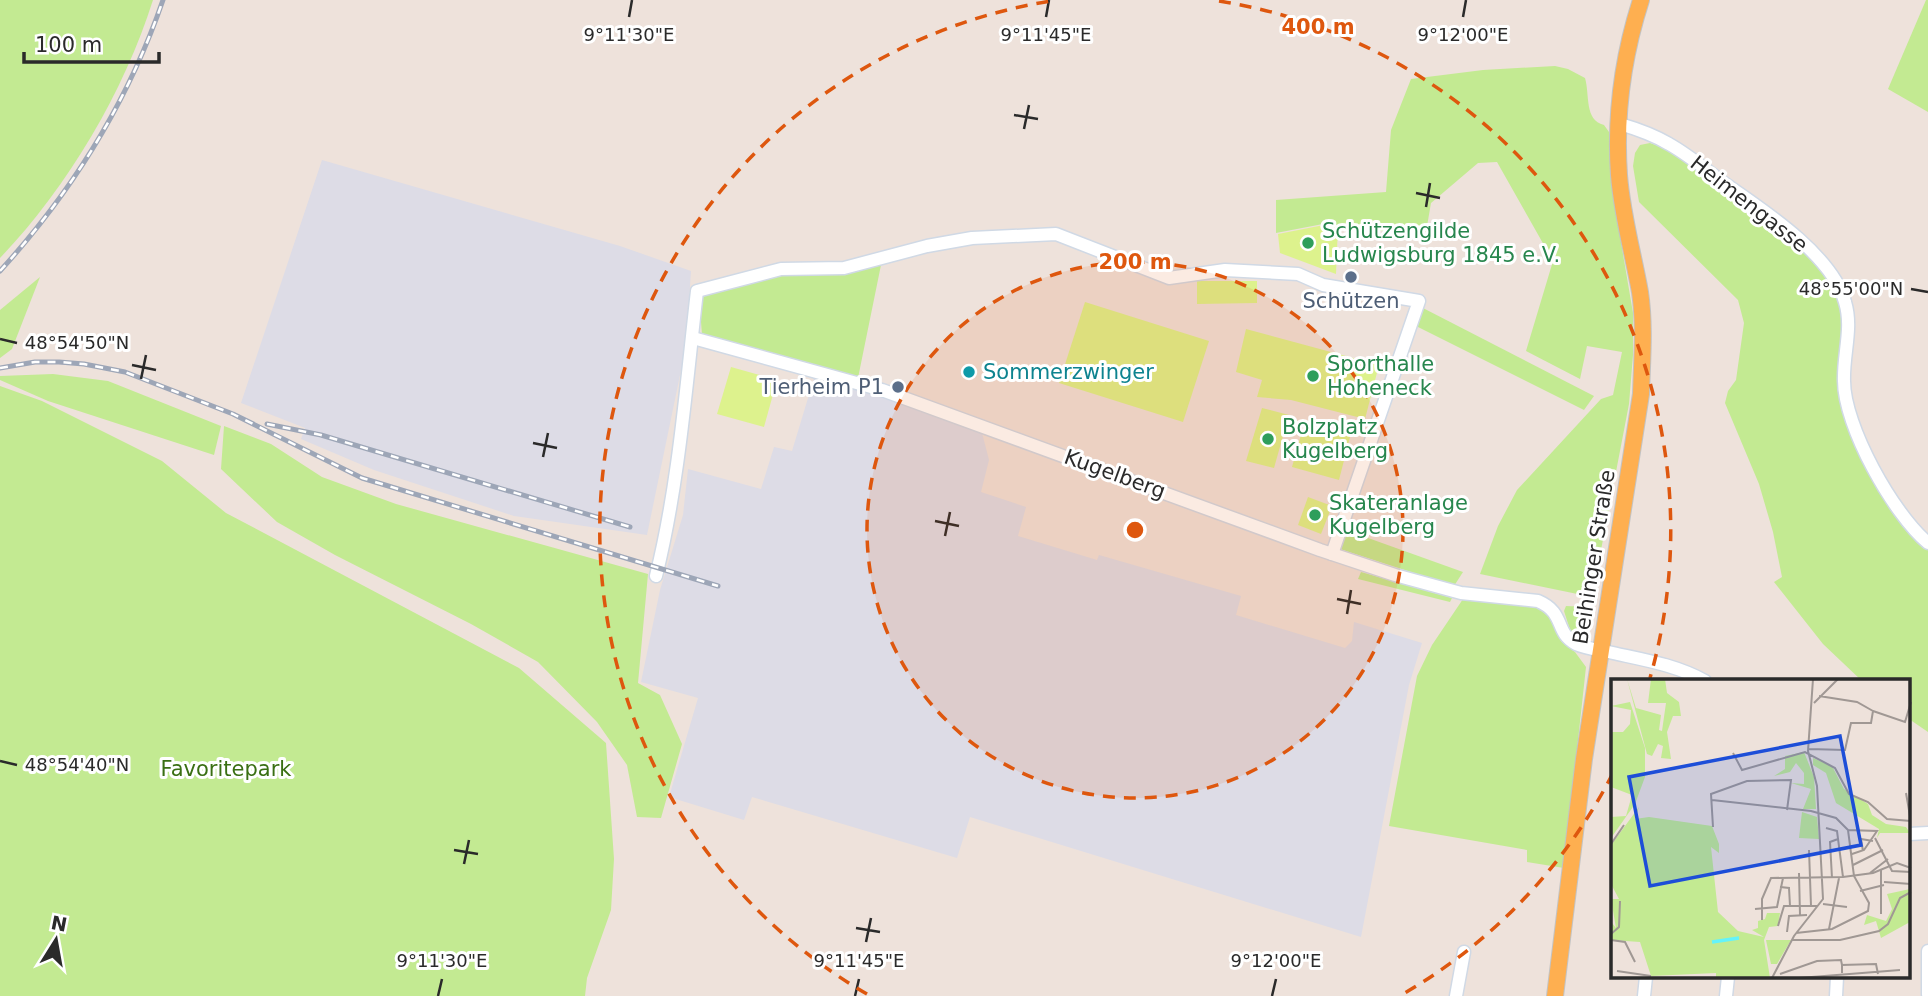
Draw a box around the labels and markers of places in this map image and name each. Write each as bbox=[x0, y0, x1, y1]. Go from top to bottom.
place label: Schützengilde Ludwigsburg 1845 e.V. bbox=[1322, 219, 1560, 267]
marker: Schützengilde Ludwigsburg 1845 e.V. bbox=[1300, 235, 1316, 251]
marker: Schützen bbox=[1343, 269, 1359, 285]
place label: Schützen bbox=[1303, 289, 1399, 313]
place label: Sporthalle Hoheneck bbox=[1327, 352, 1434, 400]
place label: Sommerzwinger bbox=[983, 360, 1154, 384]
marker: Sommerzwinger bbox=[961, 364, 977, 380]
marker: Sporthalle Hoheneck bbox=[1305, 368, 1321, 384]
place label: Tierheim P1 bbox=[759, 375, 884, 399]
marker: Tierheim P1 bbox=[890, 379, 906, 395]
place label: Bolzplatz Kugelberg bbox=[1282, 415, 1388, 463]
marker: Bolzplatz Kugelberg bbox=[1260, 431, 1276, 447]
place label: Skateranlage Kugelberg bbox=[1329, 491, 1468, 539]
marker: Skateranlage Kugelberg bbox=[1307, 507, 1323, 523]
centre of rings bbox=[1123, 518, 1147, 542]

